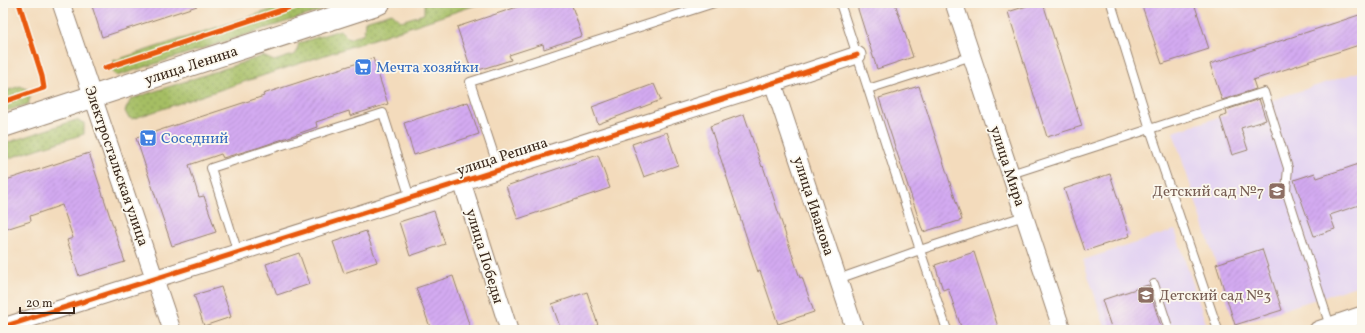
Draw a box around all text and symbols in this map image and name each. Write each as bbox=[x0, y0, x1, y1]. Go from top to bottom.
street label: улица Ленина bbox=[142, 41, 241, 91]
supermarket icon: Мечта хозяйки bbox=[353, 57, 373, 77]
place label: Мечта хозяйки bbox=[376, 58, 479, 79]
street label: Электростальская улица bbox=[78, 84, 153, 249]
street label: улица Мира bbox=[984, 123, 1030, 210]
supermarket icon: Соседний bbox=[138, 128, 158, 148]
place label: Соседний bbox=[161, 129, 229, 150]
street label: улица Репина bbox=[454, 133, 551, 182]
street label: улица Иванова bbox=[787, 154, 839, 259]
school or university icon: Детский сад №7 bbox=[1267, 181, 1287, 201]
place label: Детский сад №7 bbox=[1152, 182, 1264, 203]
street label: улица Победы bbox=[459, 207, 508, 307]
school or university icon: Детский сад №3 bbox=[1136, 285, 1156, 305]
place label: Детский сад №3 bbox=[1159, 286, 1271, 307]
scale bar bbox=[20, 289, 74, 315]
text: 20 m bbox=[26, 296, 53, 312]

